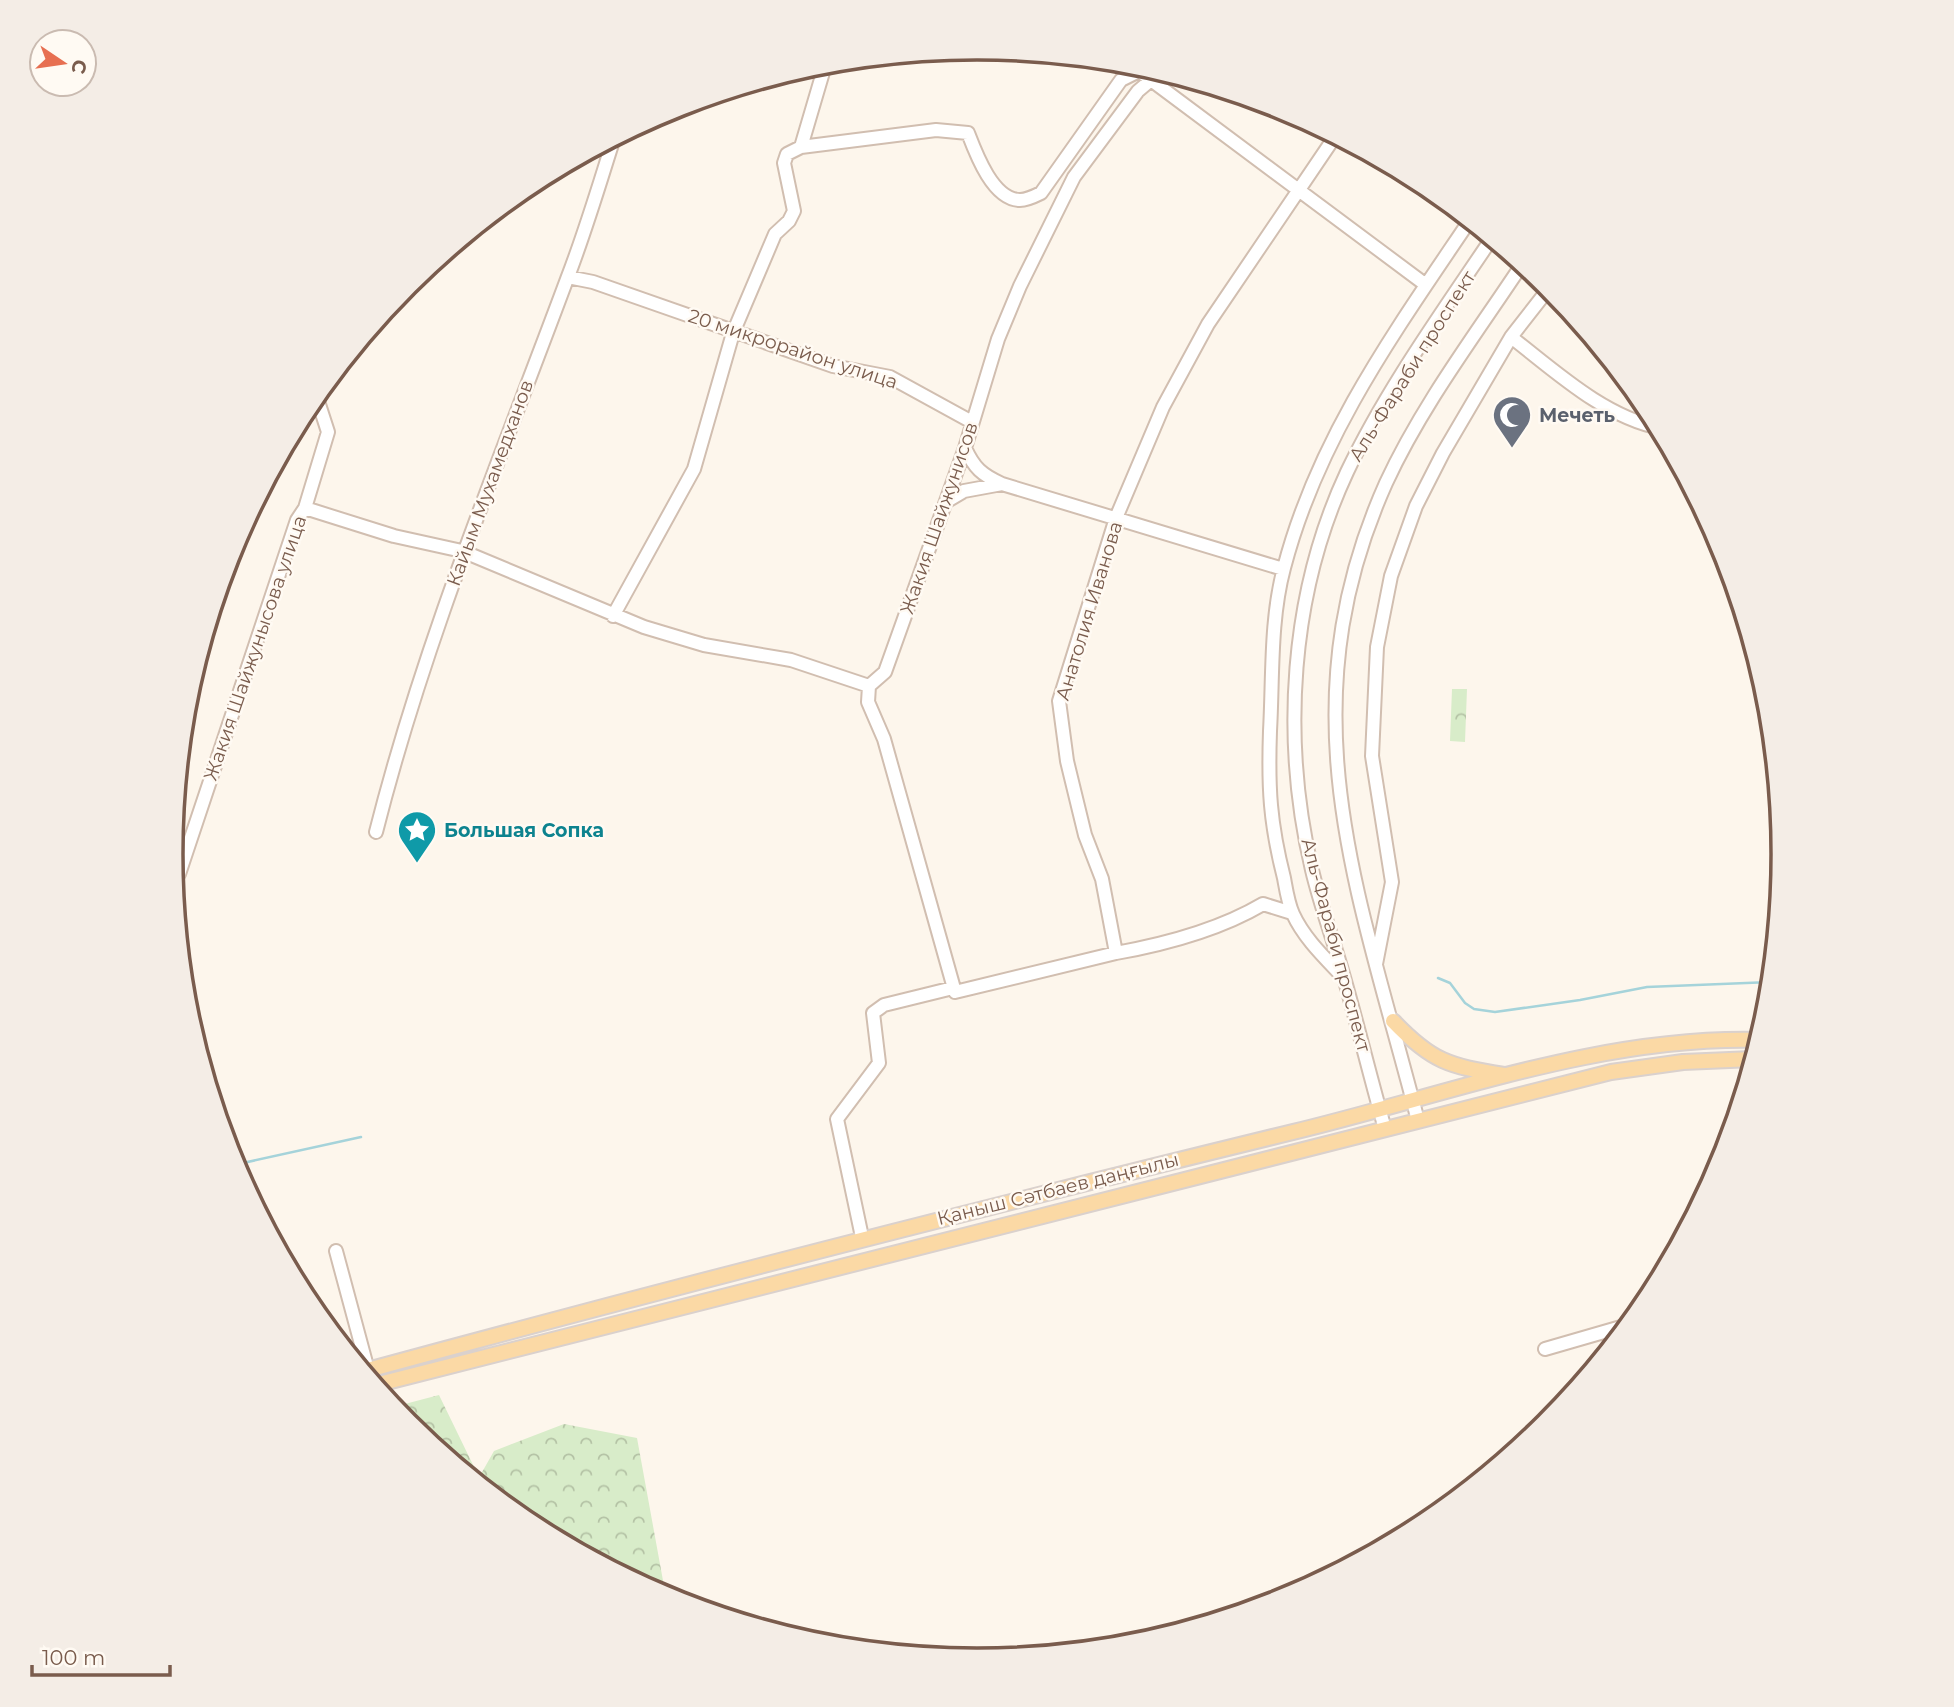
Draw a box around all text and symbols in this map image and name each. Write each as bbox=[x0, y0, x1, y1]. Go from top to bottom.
north arrow bbox=[28, 28, 98, 98]
text: С bbox=[66, 57, 92, 76]
street label: Аль-Фараби проспект bbox=[1344, 266, 1480, 466]
street label: 20 микрорайон улица bbox=[685, 304, 901, 394]
street label: Кайым Мухамедханов bbox=[442, 377, 538, 589]
mosque icon: Мечеть bbox=[1491, 394, 1533, 449]
place label: Мечеть bbox=[1539, 404, 1616, 427]
street label: Жакия Шайжунисов bbox=[895, 419, 983, 617]
street label: Жакия Шайжунысова улица bbox=[199, 512, 311, 784]
street label: Анатолия Иванова bbox=[1051, 519, 1127, 703]
place icon: Большая Сопка bbox=[396, 809, 438, 864]
place label: Большая Сопка bbox=[444, 819, 604, 842]
street label: Аль-Фараби проспект bbox=[1296, 836, 1376, 1054]
street label: Қаныш Сәтбаев даңғылы bbox=[935, 1148, 1181, 1230]
scale bar bbox=[32, 1634, 170, 1678]
text: 100 m bbox=[42, 1645, 105, 1670]

